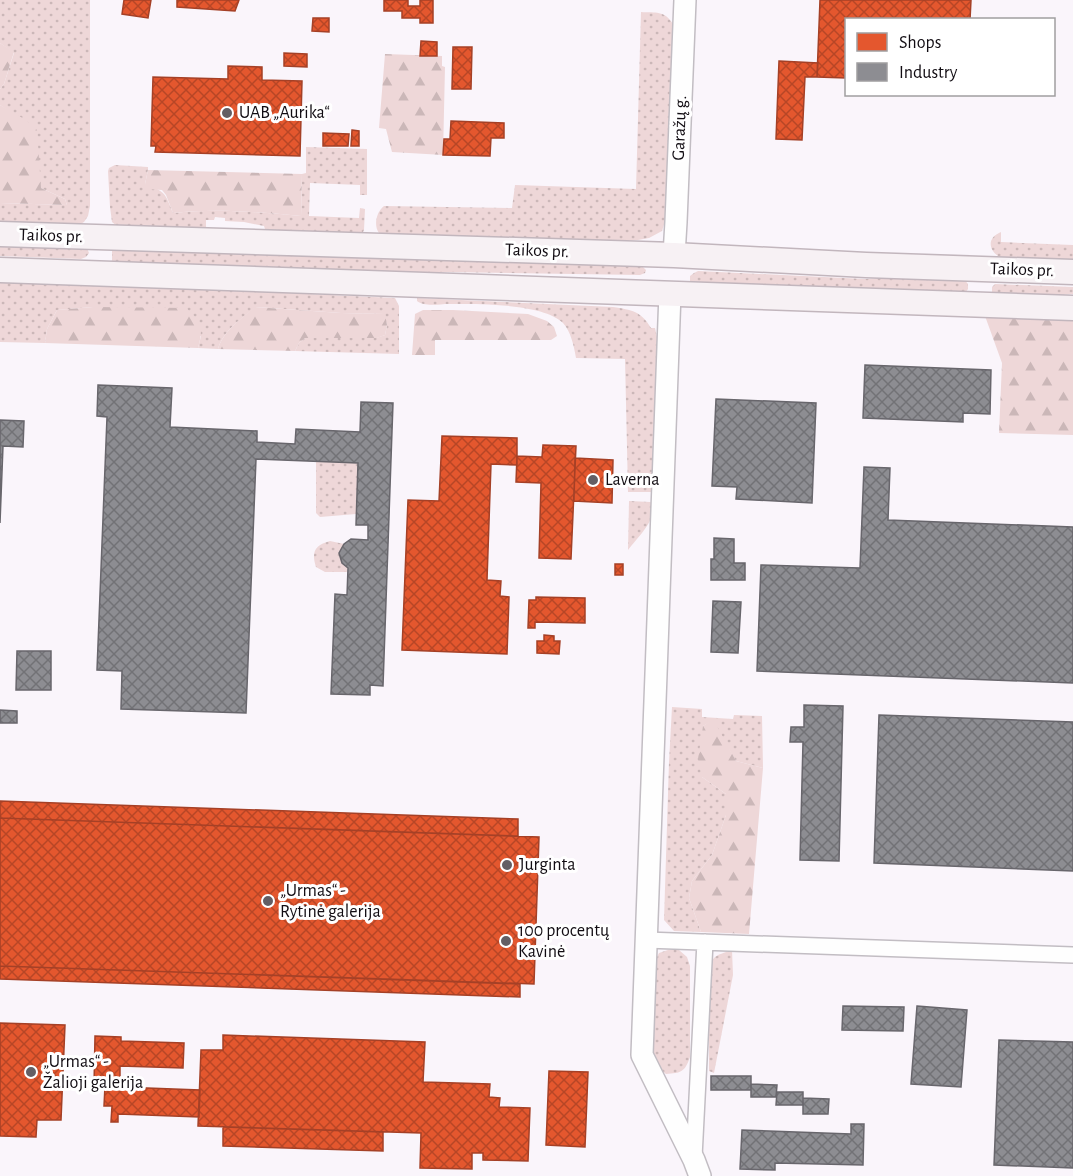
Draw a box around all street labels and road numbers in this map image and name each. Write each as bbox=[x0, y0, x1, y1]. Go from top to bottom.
street label: Garažų g. bbox=[670, 95, 690, 161]
street label: Taikos pr. bbox=[19, 226, 83, 246]
street label: Taikos pr. bbox=[505, 241, 569, 261]
street label: Taikos pr. bbox=[990, 260, 1054, 280]

